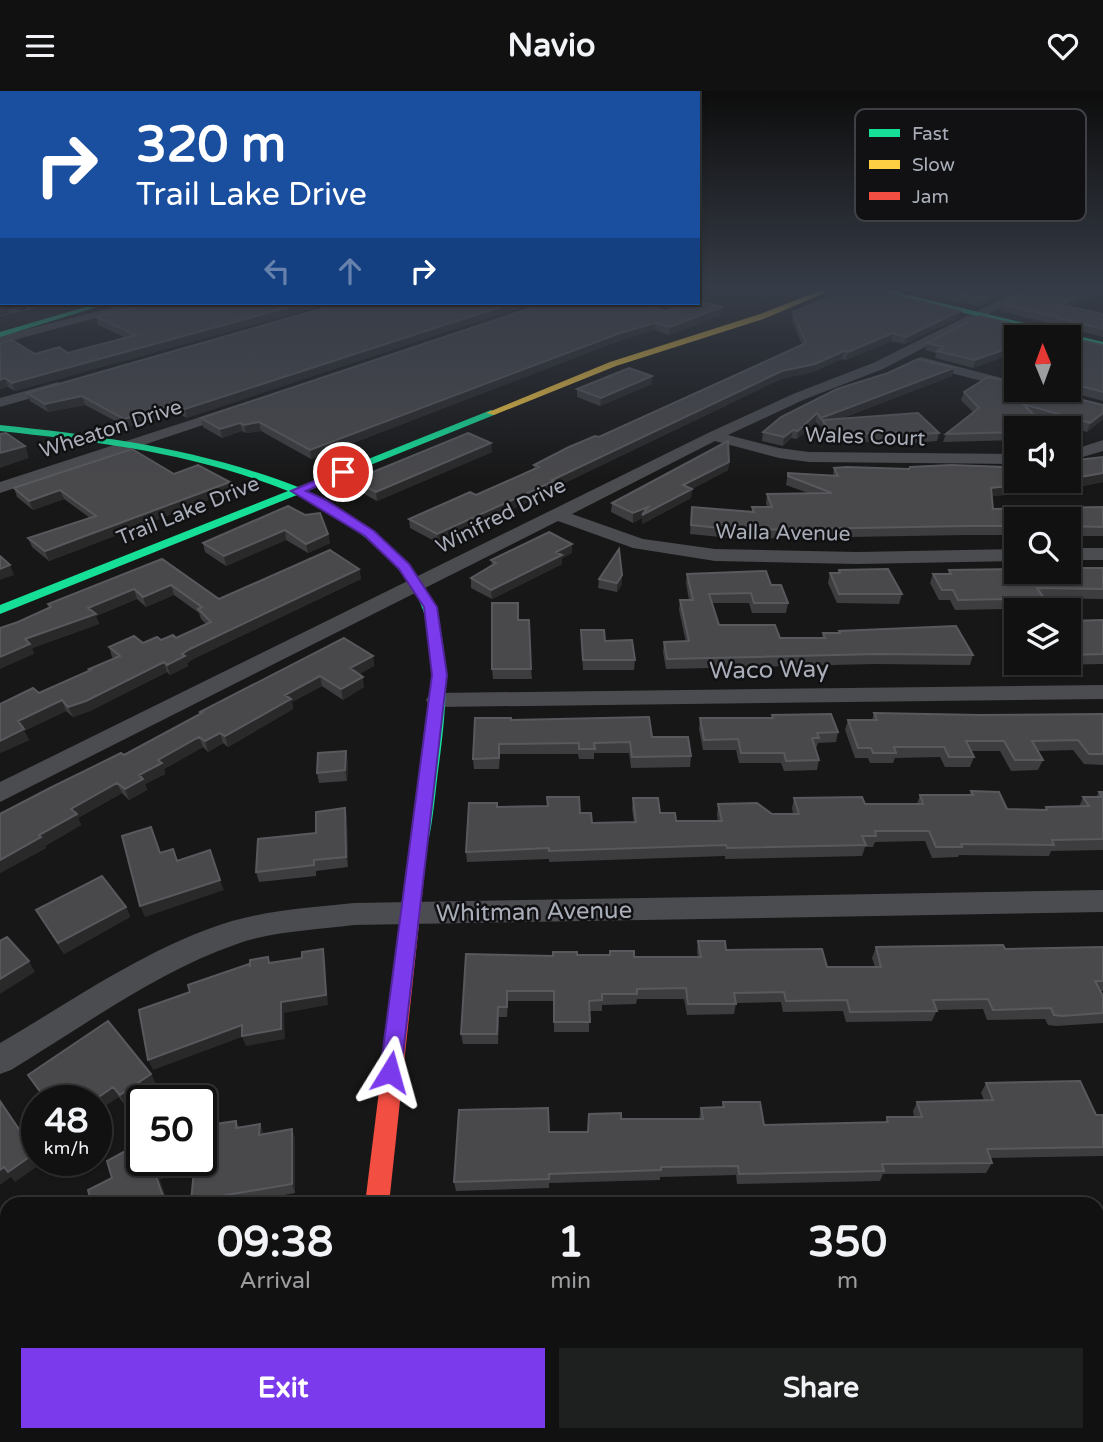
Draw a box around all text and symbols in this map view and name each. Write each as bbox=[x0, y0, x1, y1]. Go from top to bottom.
icon: menu bbox=[21, 27, 59, 65]
text: Navio bbox=[508, 27, 595, 65]
icon: heart bbox=[1044, 27, 1082, 65]
legend bbox=[855, 109, 1086, 221]
text: 320 m bbox=[136, 116, 286, 175]
icon: right bbox=[21, 119, 112, 210]
text: Fast bbox=[912, 123, 949, 145]
text: Slow bbox=[912, 154, 955, 176]
text: Trail Lake Drive bbox=[136, 176, 367, 214]
text: Jam bbox=[912, 186, 949, 208]
icon: left bbox=[258, 252, 296, 290]
icon: ahead bbox=[331, 252, 369, 290]
icon: right bbox=[404, 252, 442, 290]
north arrow bbox=[1004, 325, 1082, 403]
map controls bbox=[1004, 325, 1081, 675]
street label: Wheaton Drive bbox=[37, 394, 185, 464]
button: sound bbox=[1004, 416, 1081, 493]
street label: Wales Court bbox=[804, 422, 926, 452]
pin bbox=[313, 442, 373, 502]
icon: arrive bbox=[324, 453, 362, 491]
street label: Trail Lake Drive bbox=[113, 471, 263, 551]
street label: Winifred Drive bbox=[432, 473, 570, 559]
button: search bbox=[1004, 507, 1081, 584]
street label: Walla Avenue bbox=[715, 519, 851, 547]
button: layers bbox=[1004, 598, 1081, 675]
street label: Waco Way bbox=[709, 654, 829, 686]
street label: Whitman Avenue bbox=[436, 896, 632, 928]
position arrow bbox=[353, 1035, 427, 1109]
speed limit sign: 50 bbox=[126, 1085, 217, 1176]
text: 48 bbox=[45, 1100, 88, 1142]
text: km/h bbox=[44, 1137, 89, 1159]
text: 09:38 bbox=[217, 1217, 333, 1268]
text: 1 bbox=[557, 1217, 584, 1268]
text: 350 bbox=[808, 1217, 887, 1268]
text: Arrival bbox=[240, 1267, 311, 1295]
text: min bbox=[550, 1267, 591, 1295]
text: m bbox=[837, 1267, 858, 1295]
button: Exit bbox=[21, 1348, 545, 1428]
button: Share bbox=[559, 1348, 1083, 1428]

